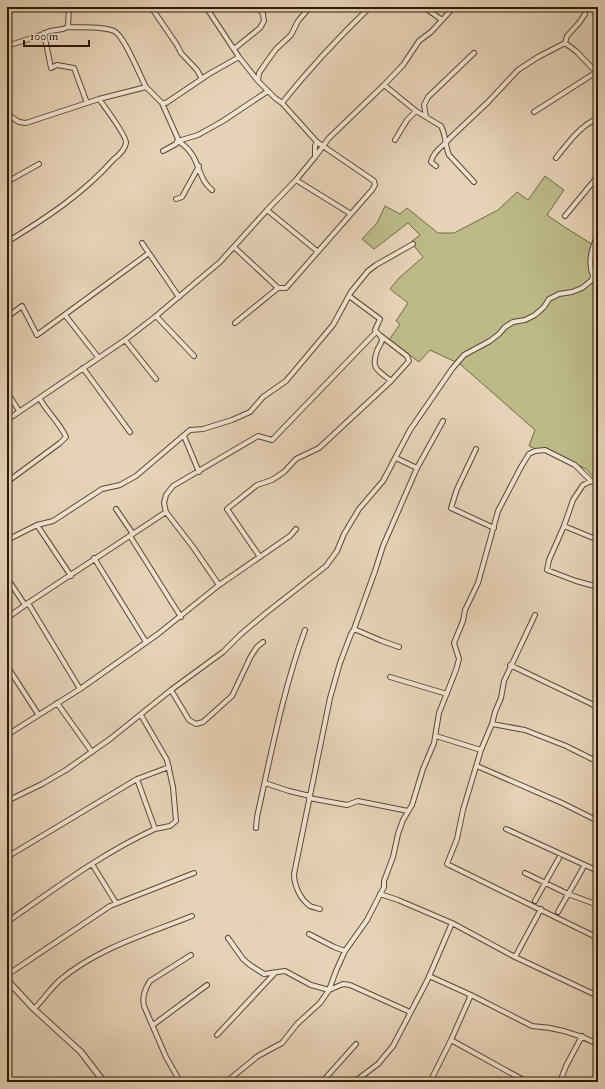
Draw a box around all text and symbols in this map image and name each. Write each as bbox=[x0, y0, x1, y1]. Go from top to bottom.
scale bar bbox=[24, 22, 89, 48]
text: 100 m bbox=[30, 29, 59, 44]

